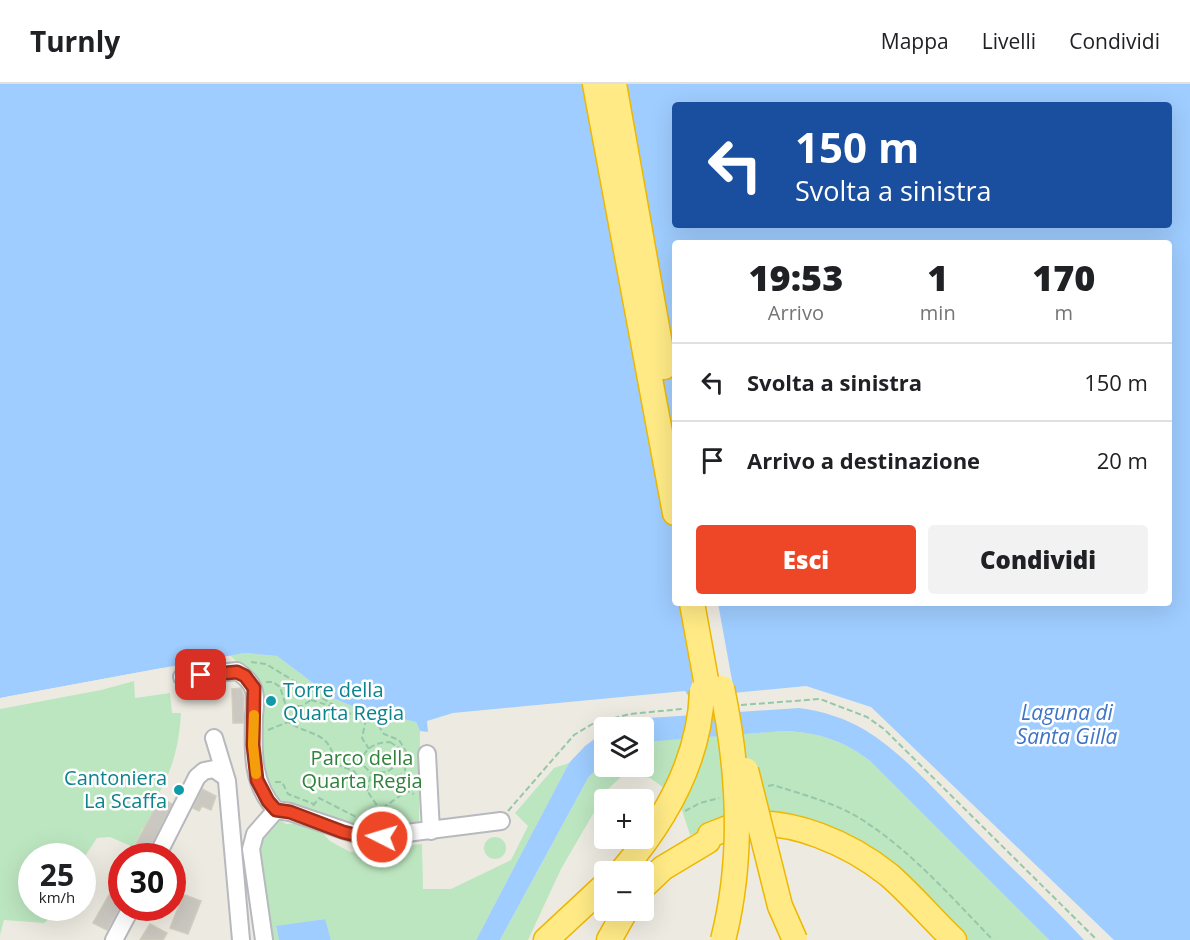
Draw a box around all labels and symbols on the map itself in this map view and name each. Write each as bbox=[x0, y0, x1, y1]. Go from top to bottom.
pin bbox=[175, 649, 226, 700]
place label: Torre della Quarta Regia bbox=[283, 676, 404, 726]
marker: Torre della Quarta Regia bbox=[264, 694, 278, 708]
water label: Laguna di Santa Gilla bbox=[1017, 698, 1118, 750]
park label: Parco della Quarta Regia bbox=[301, 744, 423, 794]
place label: Cantoniera La Scaffa bbox=[64, 764, 167, 814]
marker: Cantoniera La Scaffa bbox=[172, 783, 186, 797]
position arrow bbox=[350, 805, 414, 869]
speed limit sign: 30 bbox=[108, 843, 186, 921]

